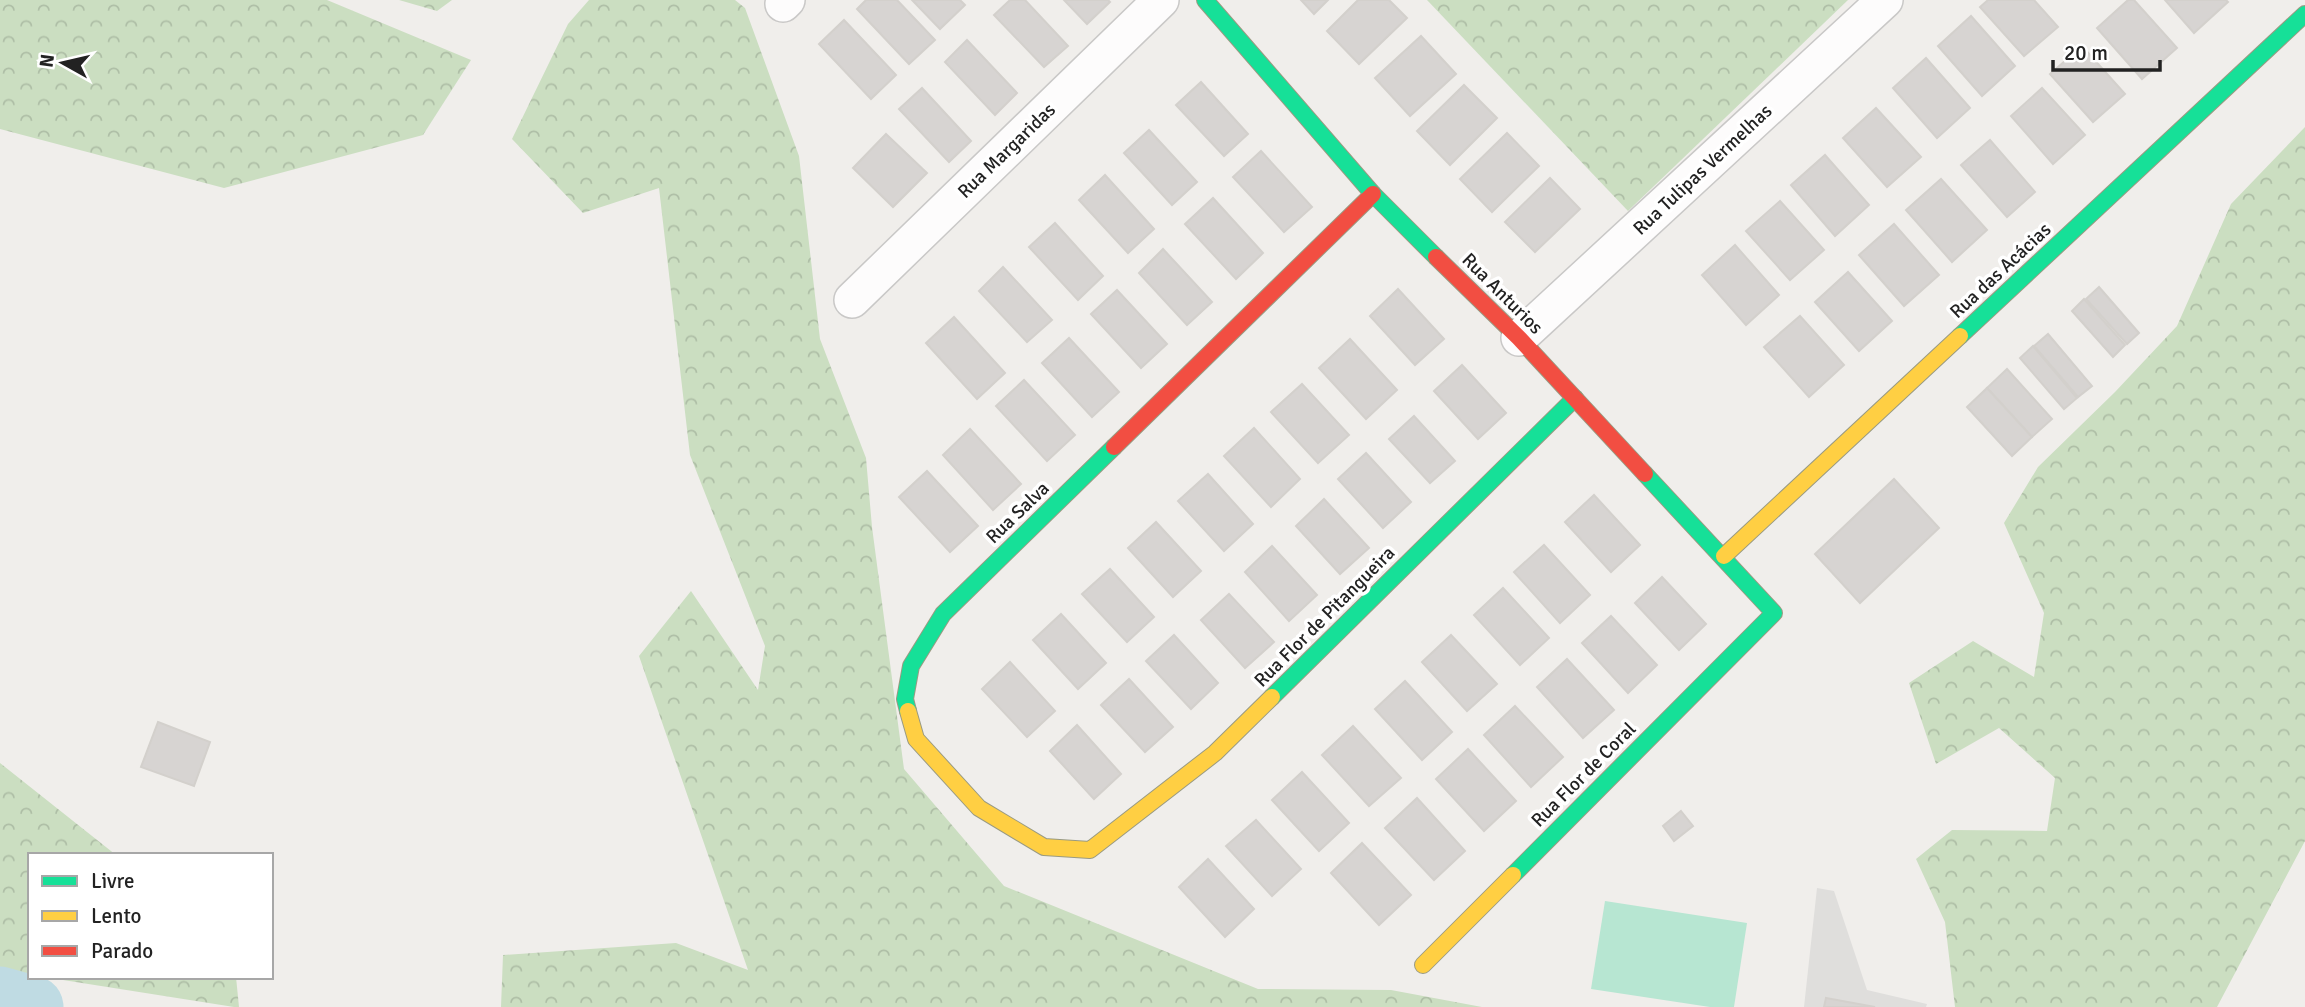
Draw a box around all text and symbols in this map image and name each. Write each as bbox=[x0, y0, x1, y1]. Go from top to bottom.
north arrow bbox=[28, 28, 98, 98]
scale bar bbox=[2053, 28, 2160, 72]
text: 20 m bbox=[2064, 40, 2108, 66]
text: N bbox=[34, 53, 60, 69]
street label: Rua Margaridas bbox=[953, 98, 1061, 204]
street label: Rua Tulipas Vermelhas bbox=[1628, 99, 1777, 240]
street label: Rua das Acácias bbox=[1945, 218, 2056, 324]
street label: Rua Anturios bbox=[1457, 248, 1548, 339]
street label: Rua Salva bbox=[981, 477, 1054, 549]
street label: Rua Flor de Pitangueira bbox=[1249, 541, 1400, 692]
street label: Rua Flor de Coral bbox=[1526, 717, 1641, 832]
legend bbox=[28, 853, 273, 979]
text: Livre bbox=[91, 868, 134, 894]
text: Lento bbox=[91, 903, 141, 929]
text: Parado bbox=[91, 938, 153, 964]

